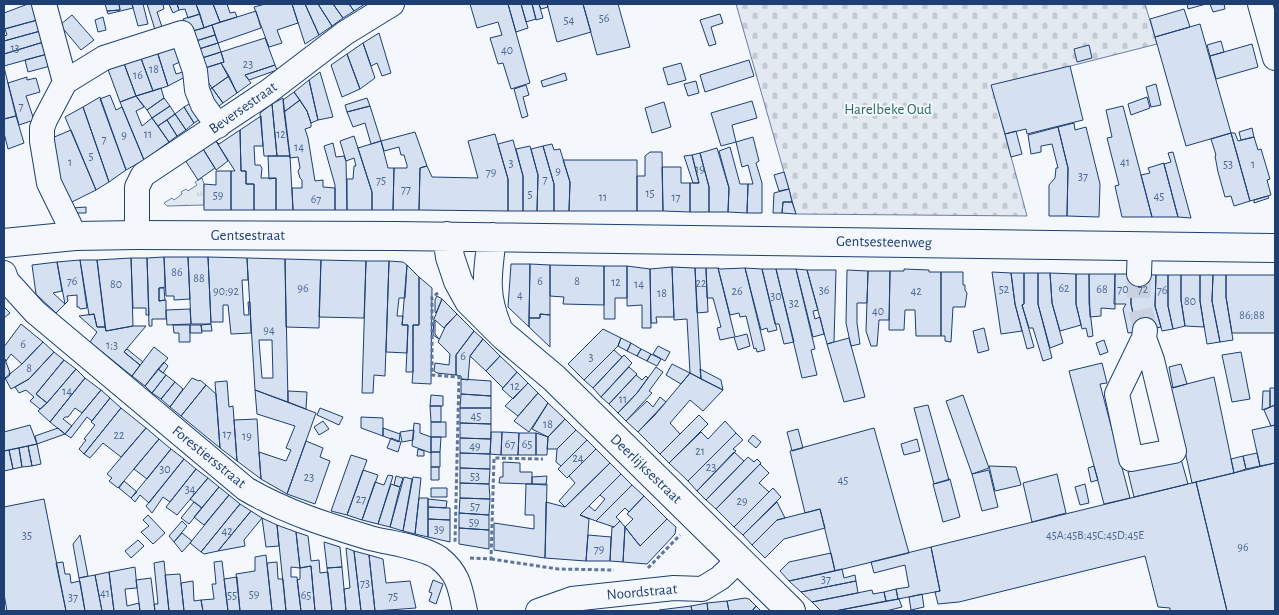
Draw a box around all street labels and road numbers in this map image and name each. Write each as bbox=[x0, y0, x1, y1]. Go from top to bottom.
street label: Beversestraat bbox=[206, 79, 280, 137]
street label: Gentsestraat bbox=[211, 228, 285, 243]
street label: Gentsesteenweg bbox=[836, 234, 933, 250]
street label: Forestiersstraat bbox=[169, 423, 249, 491]
street label: Deerlijksestraat bbox=[607, 431, 685, 507]
street label: Noordstraat bbox=[606, 581, 678, 603]

